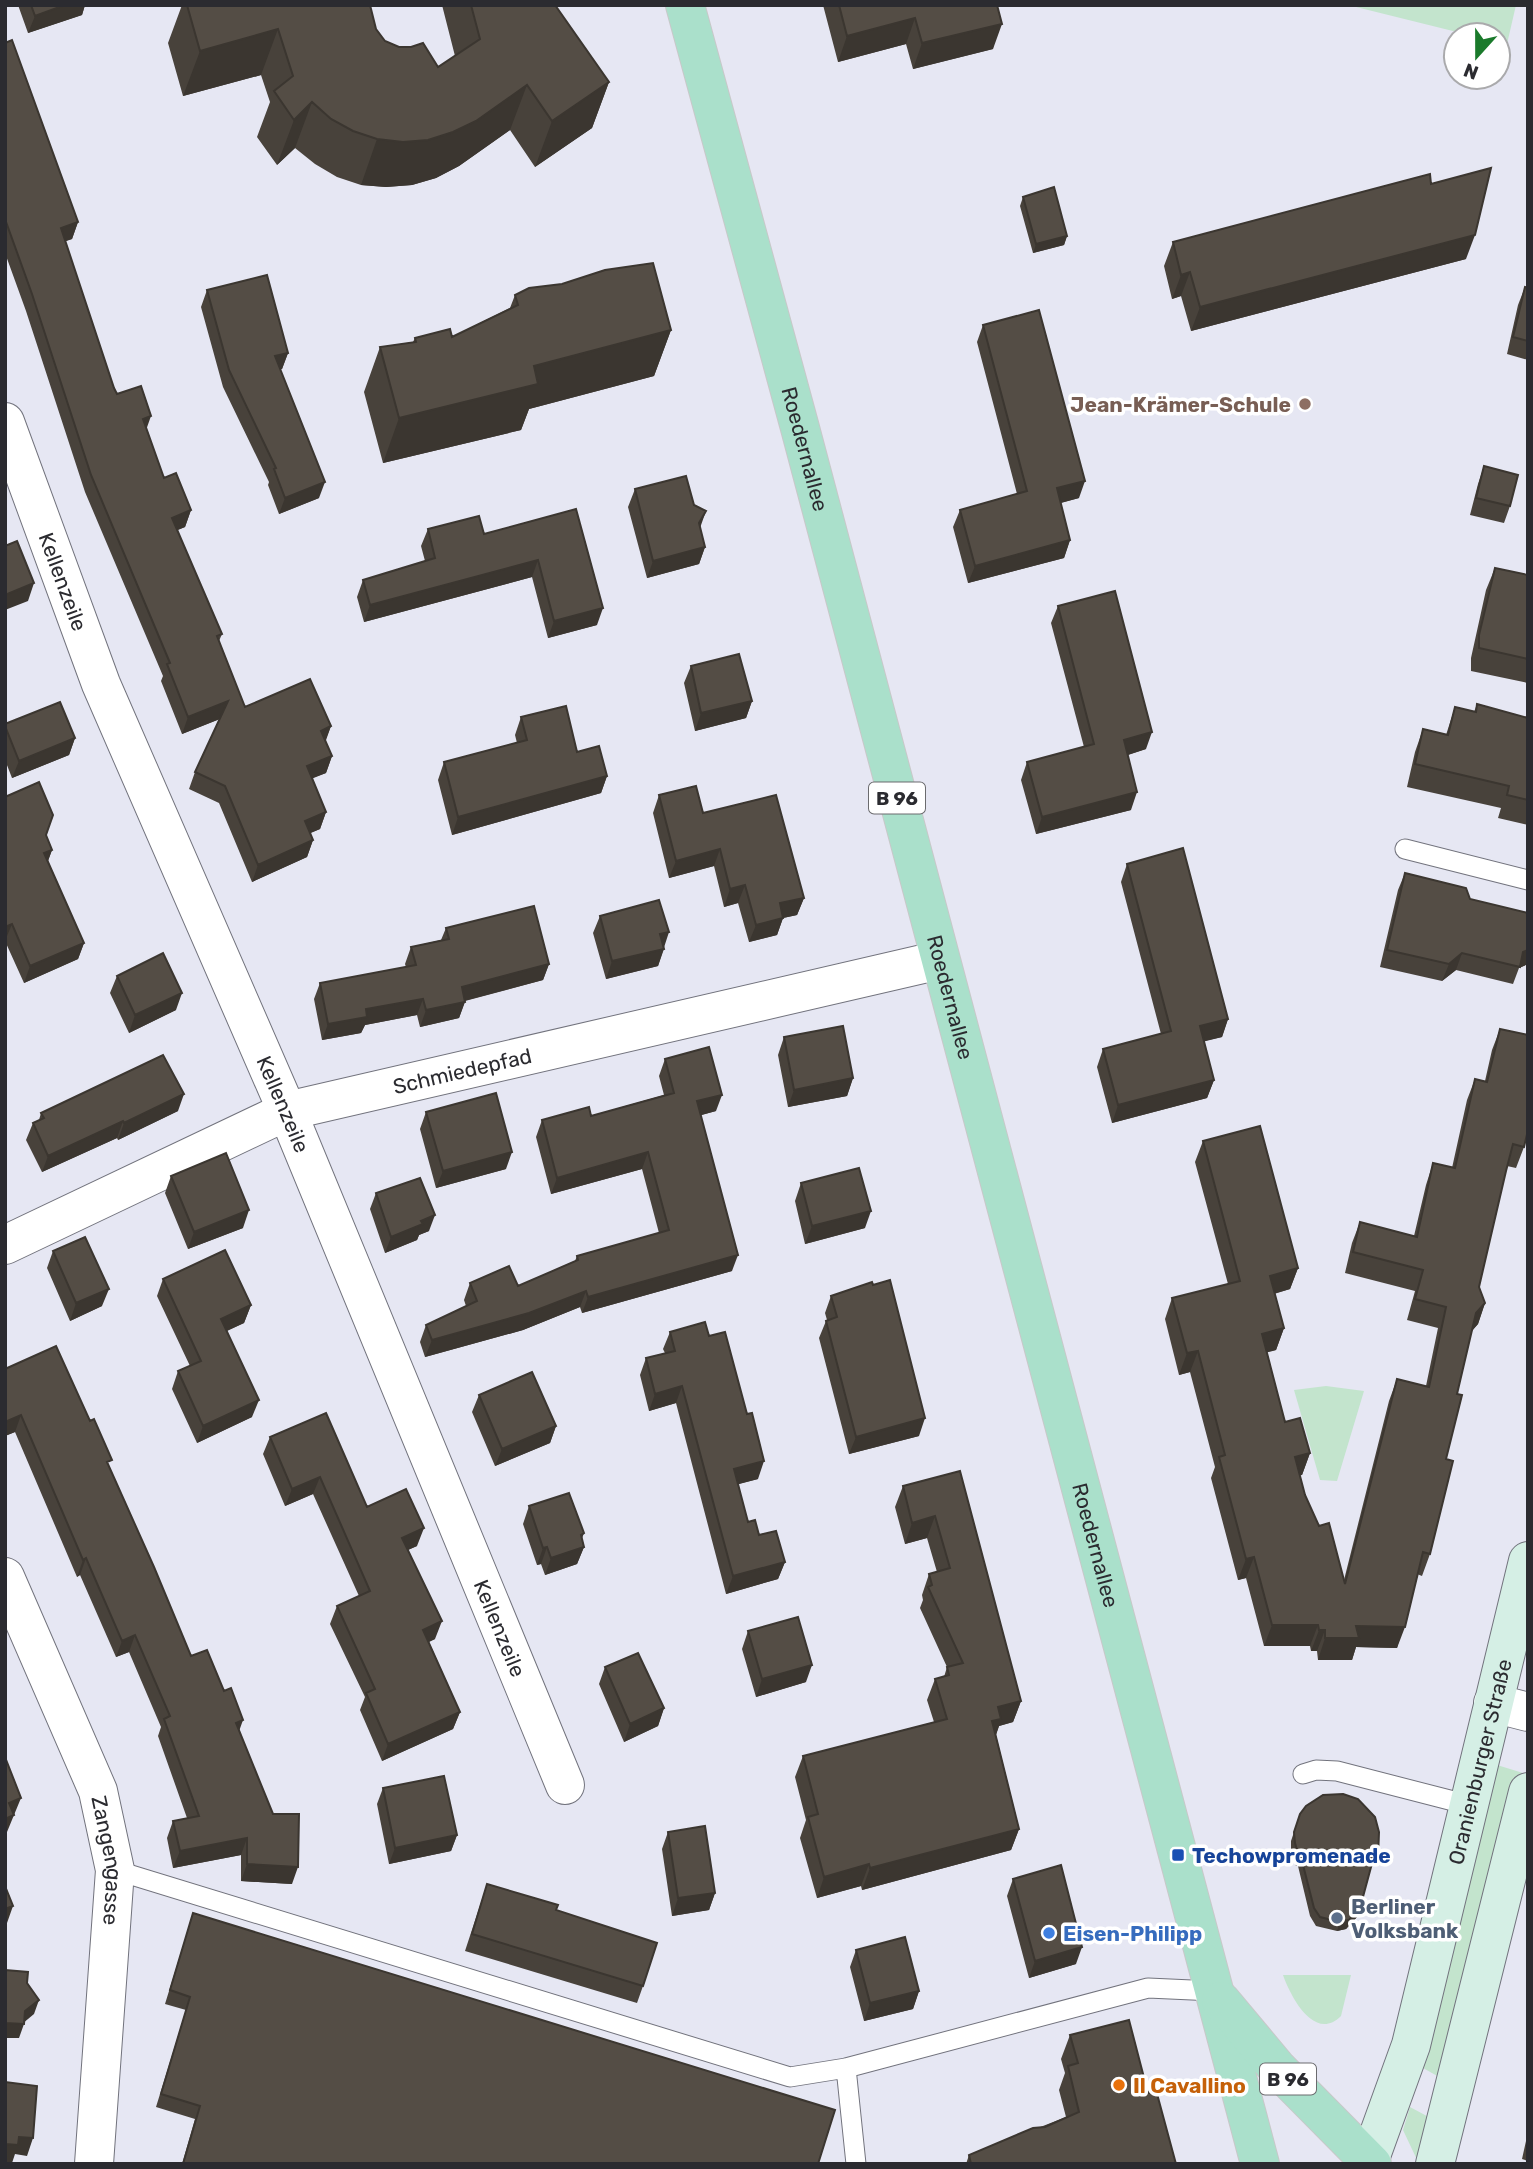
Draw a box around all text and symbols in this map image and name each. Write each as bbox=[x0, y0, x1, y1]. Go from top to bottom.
north arrow bbox=[1442, 21, 1512, 91]
text: N bbox=[1461, 58, 1482, 85]
street label: Roedernallee bbox=[777, 384, 834, 514]
place label: Jean-Krämer-Schule bbox=[1070, 392, 1291, 417]
marker: Jean-Krämer-Schule bbox=[1297, 396, 1313, 412]
street label: Kellenzeile bbox=[34, 529, 93, 634]
road number: B 96 bbox=[869, 782, 925, 814]
street label: Roedernallee bbox=[922, 932, 979, 1062]
street label: Schmiedepfad bbox=[390, 1042, 534, 1099]
street label: Kellenzeile bbox=[252, 1052, 315, 1156]
street label: Roedernallee bbox=[1068, 1480, 1124, 1610]
street label: Kellenzeile bbox=[469, 1576, 531, 1680]
street label: Oranienburger Straße bbox=[1443, 1656, 1516, 1867]
street label: Zangengasse bbox=[87, 1793, 128, 1926]
place label: Techowpromenade bbox=[1192, 1843, 1391, 1868]
marker: Techowpromenade bbox=[1170, 1847, 1186, 1863]
place label: Berliner Volksbank bbox=[1351, 1894, 1459, 1943]
marker: Berliner Volksbank bbox=[1329, 1910, 1345, 1926]
place label: Eisen-Philipp bbox=[1063, 1921, 1202, 1946]
marker: Eisen-Philipp bbox=[1041, 1925, 1057, 1941]
road number: B 96 bbox=[1260, 2064, 1316, 2094]
place label: Il Cavallino bbox=[1133, 2073, 1246, 2098]
marker: Il Cavallino bbox=[1111, 2077, 1127, 2093]

